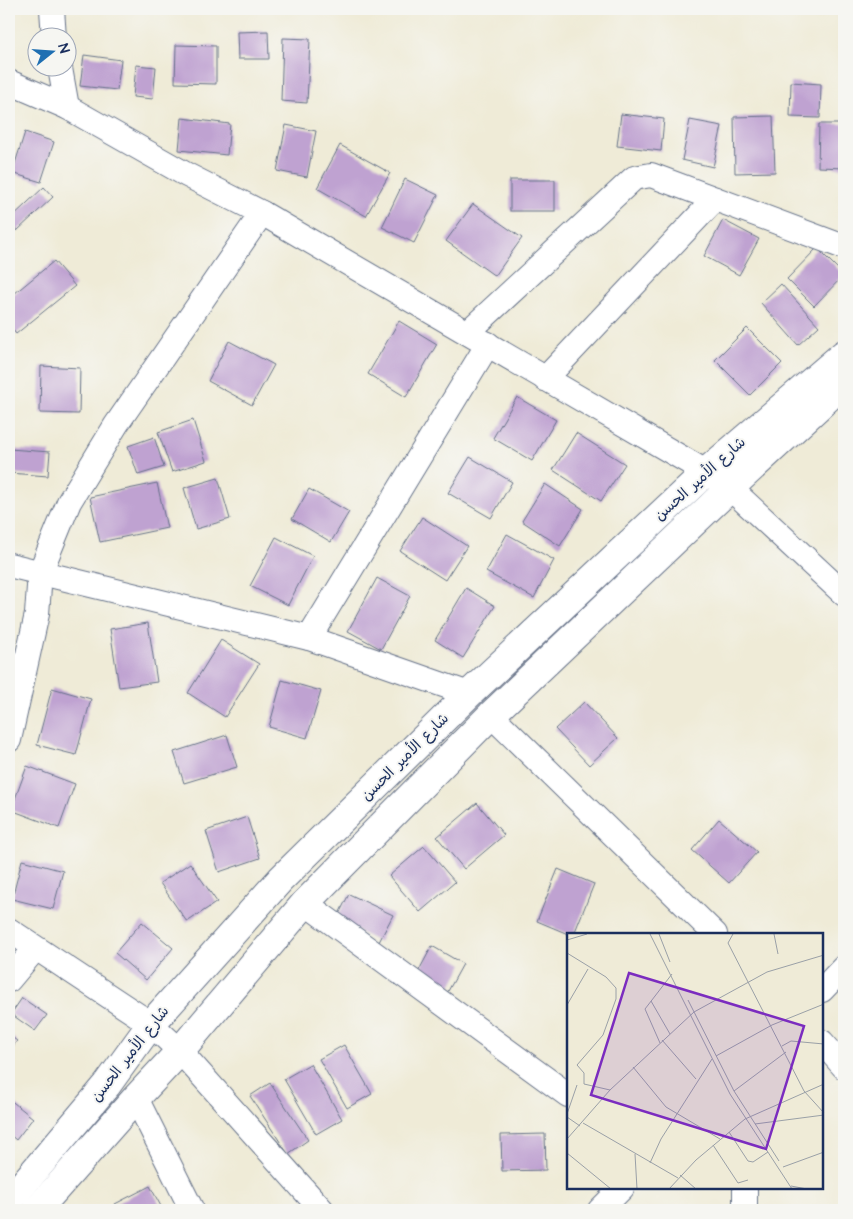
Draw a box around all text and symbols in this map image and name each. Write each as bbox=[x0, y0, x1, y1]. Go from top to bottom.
north arrow bbox=[28, 28, 78, 78]
text: N bbox=[53, 41, 74, 56]
street label: شارع الأمير الحسن bbox=[650, 432, 750, 526]
street label: شارع الأمير الحسن bbox=[356, 708, 454, 806]
inset map bbox=[567, 933, 823, 1189]
street label: شارع الأمير الحسن bbox=[86, 1002, 174, 1106]

